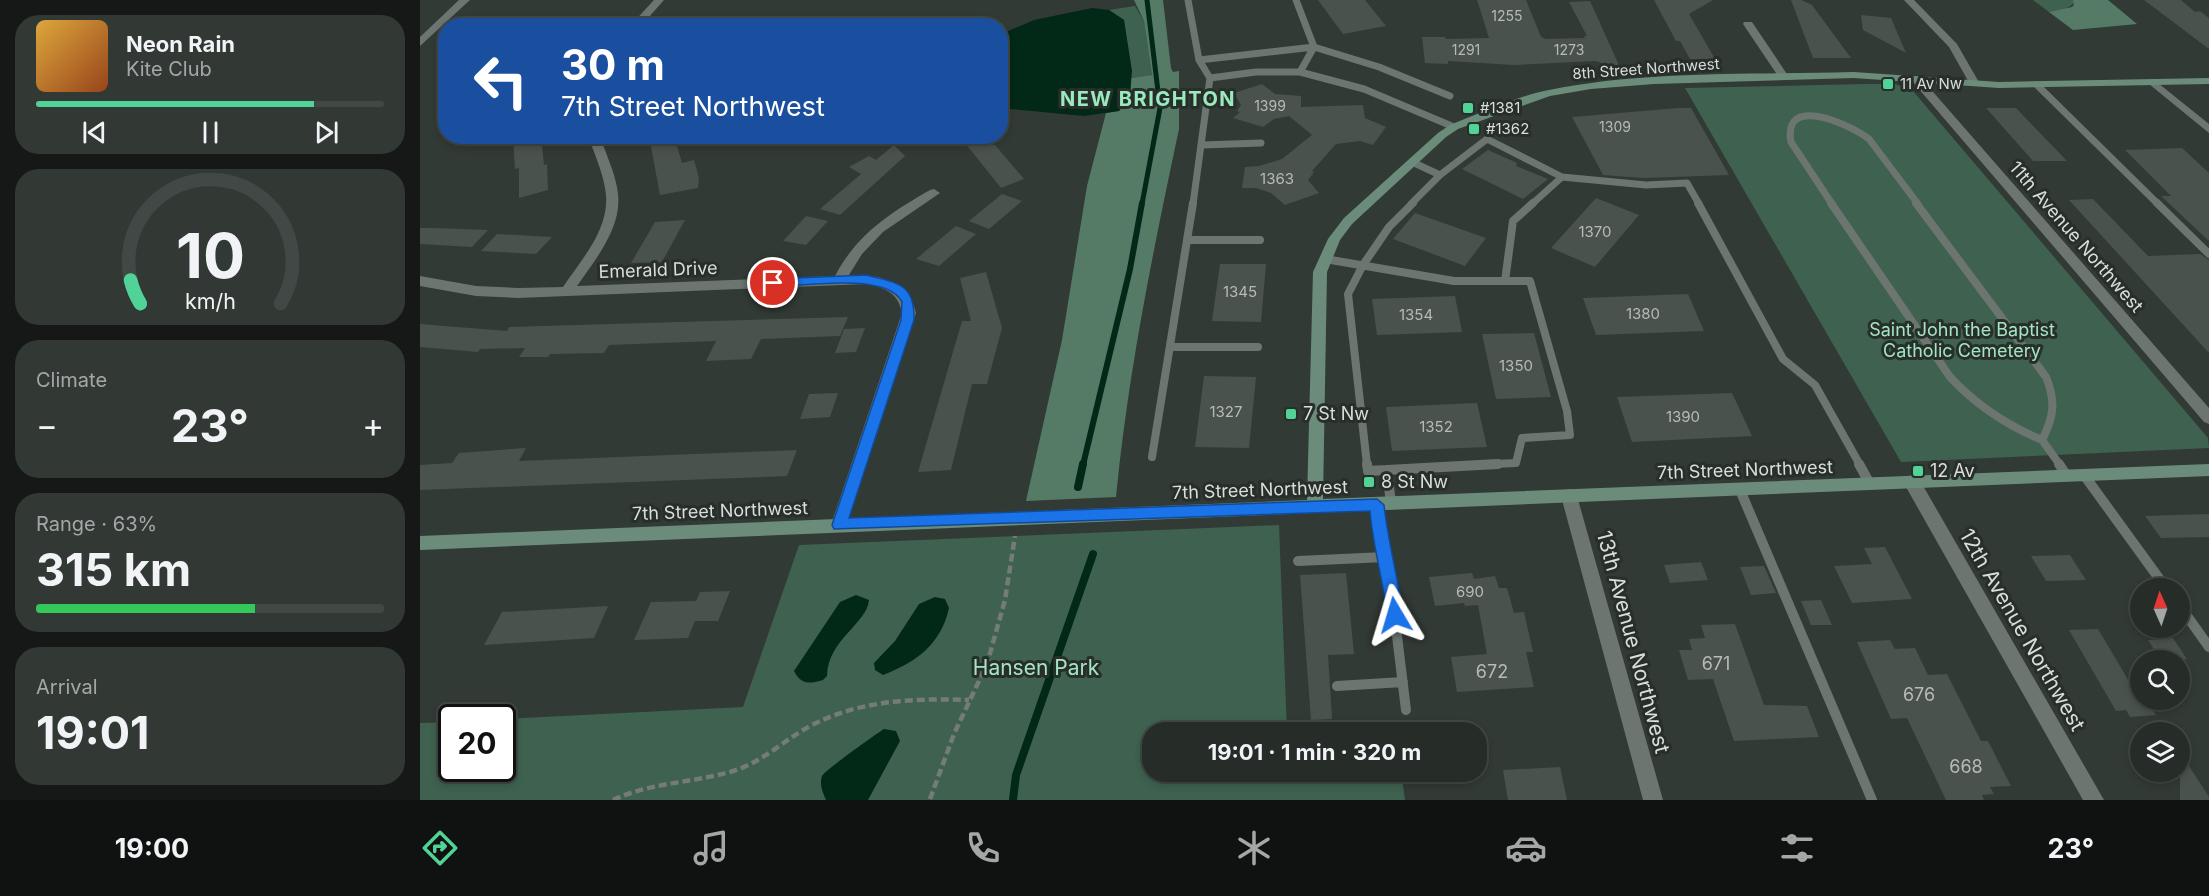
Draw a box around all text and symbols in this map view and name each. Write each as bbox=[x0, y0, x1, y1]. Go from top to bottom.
house number: 1255 bbox=[1491, 7, 1523, 24]
text: Neon Rain bbox=[126, 31, 235, 57]
text: 30 m bbox=[561, 39, 665, 90]
house number: 1291 bbox=[1452, 41, 1480, 58]
house number: 1273 bbox=[1554, 41, 1584, 58]
icon: left bbox=[462, 42, 540, 120]
street label: 8th Street Northwest bbox=[1572, 54, 1720, 83]
text: Kite Club bbox=[126, 57, 212, 81]
place label: 11 Av Nw bbox=[1900, 74, 1962, 93]
marker: 11 Av Nw bbox=[1881, 77, 1895, 91]
district label: NEW BRIGHTON bbox=[1060, 87, 1236, 111]
text: 7th Street Northwest bbox=[561, 90, 825, 123]
house number: 1399 bbox=[1254, 97, 1286, 114]
place label: #1381 bbox=[1480, 98, 1520, 117]
marker: #1381 bbox=[1461, 101, 1475, 115]
icon: previous bbox=[78, 116, 111, 149]
icon: pause bbox=[194, 116, 227, 149]
icon: next bbox=[310, 116, 343, 149]
house number: 1309 bbox=[1599, 118, 1631, 135]
place label: #1362 bbox=[1486, 119, 1529, 138]
marker: #1362 bbox=[1467, 122, 1481, 136]
street label: 11th Avenue Northwest bbox=[2005, 157, 2148, 316]
house number: 1363 bbox=[1260, 169, 1294, 188]
text: 10 bbox=[176, 218, 244, 293]
house number: 1370 bbox=[1578, 222, 1612, 241]
street label: Emerald Drive bbox=[598, 257, 718, 282]
pin bbox=[747, 257, 798, 308]
icon: arrive bbox=[756, 266, 789, 299]
house number: 1345 bbox=[1223, 282, 1257, 301]
text: km/h bbox=[185, 288, 235, 314]
house number: 1380 bbox=[1626, 304, 1660, 323]
house number: 1354 bbox=[1399, 305, 1433, 324]
park label: Saint John the Baptist Catholic Cemetery bbox=[1869, 319, 2055, 361]
house number: 1350 bbox=[1499, 356, 1533, 375]
text: Climate bbox=[36, 368, 107, 392]
text: 23° bbox=[171, 398, 249, 453]
house number: 1327 bbox=[1209, 402, 1243, 421]
place label: 7 St Nw bbox=[1303, 403, 1369, 424]
text: − bbox=[36, 405, 58, 445]
text: + bbox=[362, 405, 384, 445]
marker: 7 St Nw bbox=[1284, 407, 1298, 421]
house number: 1390 bbox=[1666, 407, 1700, 426]
house number: 1352 bbox=[1419, 417, 1453, 436]
street label: 7th Street Northwest bbox=[1657, 456, 1833, 483]
place label: 12 Av bbox=[1930, 460, 1975, 481]
marker: 12 Av bbox=[1911, 464, 1925, 478]
place label: 8 St Nw bbox=[1381, 471, 1448, 492]
marker: 8 St Nw bbox=[1362, 475, 1376, 489]
street label: 7th Street Northwest bbox=[1172, 476, 1348, 503]
street label: 7th Street Northwest bbox=[632, 497, 808, 524]
text: Range · 63% bbox=[36, 512, 157, 536]
street label: 12th Avenue Northwest bbox=[1954, 524, 2091, 735]
street label: 13th Avenue Northwest bbox=[1592, 528, 1675, 756]
text: 315 km bbox=[36, 542, 191, 597]
north arrow bbox=[2130, 578, 2190, 638]
map controls bbox=[2130, 578, 2190, 782]
house number: 690 bbox=[1456, 582, 1484, 601]
position arrow bbox=[1363, 583, 1427, 647]
button: search bbox=[2130, 650, 2190, 710]
house number: 671 bbox=[1702, 653, 1730, 674]
park label: Hansen Park bbox=[973, 655, 1100, 680]
house number: 672 bbox=[1476, 661, 1508, 682]
text: Arrival bbox=[36, 675, 98, 699]
house number: 676 bbox=[1903, 684, 1935, 705]
speed limit sign: 20 bbox=[438, 704, 516, 782]
text: 19:01 bbox=[36, 705, 149, 760]
button: layers bbox=[2130, 722, 2190, 782]
text: 19:01 · 1 min · 320 m bbox=[1208, 739, 1421, 765]
house number: 668 bbox=[1949, 756, 1983, 777]
icon: directions bbox=[419, 827, 461, 869]
icon: music bbox=[690, 827, 732, 869]
icon: phone bbox=[962, 827, 1004, 869]
icon: climate bbox=[1233, 827, 1275, 869]
icon: car bbox=[1505, 827, 1547, 869]
icon: filters bbox=[1776, 827, 1818, 869]
text: 19:00 bbox=[115, 832, 189, 865]
text: 23° bbox=[2048, 832, 2094, 865]

